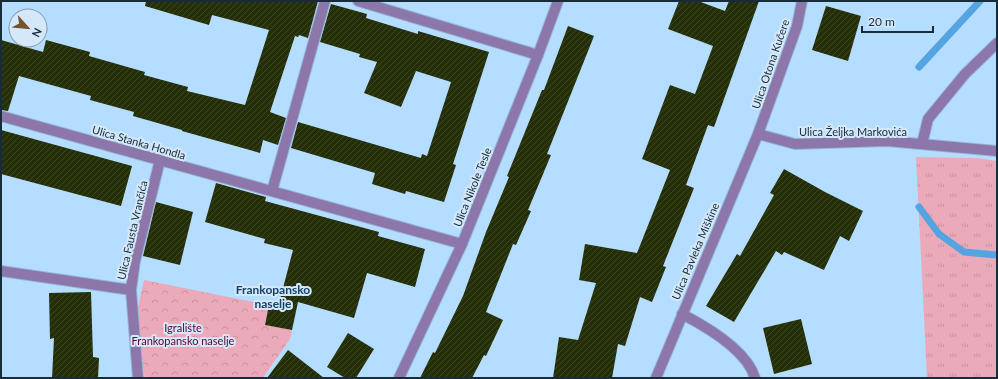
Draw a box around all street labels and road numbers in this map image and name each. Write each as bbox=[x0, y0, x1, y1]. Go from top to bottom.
street label: Ulica Otona Kučere bbox=[749, 17, 791, 110]
street label: Ulica Stanka Hondla bbox=[91, 122, 187, 162]
street label: Ulica Željka Markovića bbox=[799, 125, 907, 138]
street label: Ulica Nikole Tesle bbox=[450, 145, 494, 228]
street label: Ulica Fausta Vrančića bbox=[114, 179, 150, 281]
street label: Ulica Pavleka Miškine bbox=[669, 200, 721, 301]

